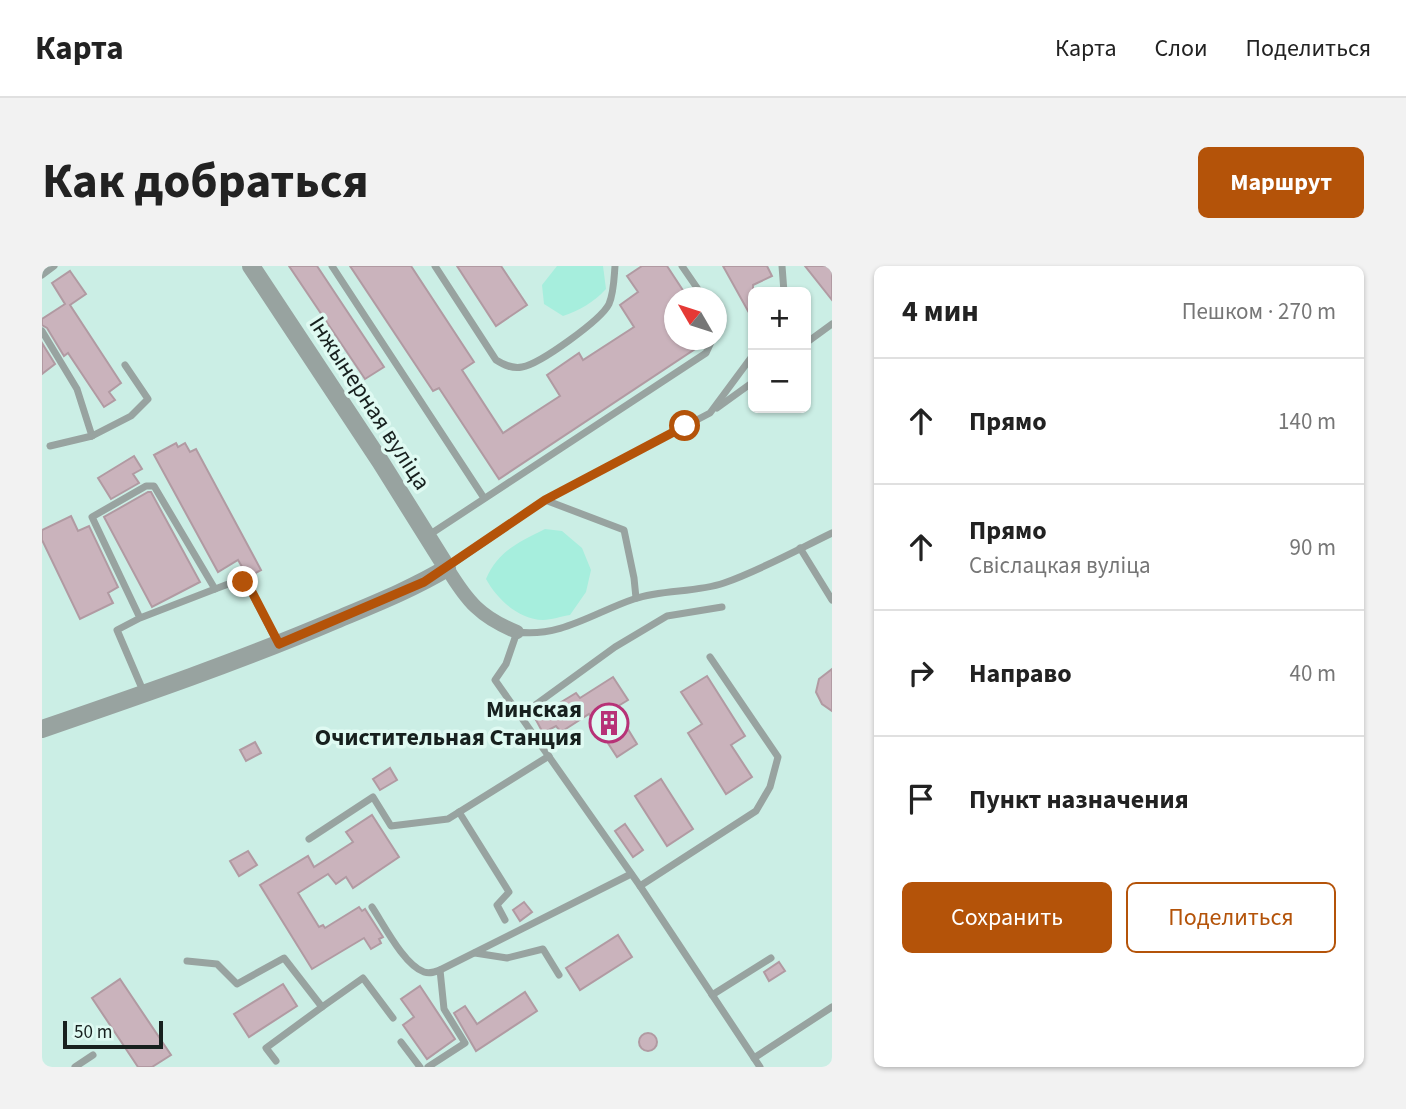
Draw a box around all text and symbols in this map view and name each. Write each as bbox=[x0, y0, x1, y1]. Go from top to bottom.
text: Карта bbox=[35, 25, 124, 72]
text: Карта bbox=[1055, 31, 1117, 66]
text: Слои bbox=[1155, 31, 1208, 66]
text: Поделиться bbox=[1246, 31, 1371, 66]
text: Как добраться bbox=[42, 147, 369, 217]
button: Маршрут bbox=[1198, 147, 1364, 218]
north arrow bbox=[664, 287, 727, 350]
map controls bbox=[748, 287, 811, 413]
button: + bbox=[748, 287, 811, 350]
text: 4 мин bbox=[902, 290, 979, 333]
text: Пешком · 270 m bbox=[1182, 295, 1336, 328]
street label: Інжынерная вуліца bbox=[300, 309, 439, 497]
button: − bbox=[748, 350, 811, 413]
icon: ahead bbox=[902, 402, 940, 440]
text: Прямо bbox=[969, 403, 1047, 440]
text: 140 m bbox=[1278, 405, 1336, 438]
route start bbox=[669, 410, 700, 441]
text: Прямо bbox=[969, 512, 1047, 549]
icon: ahead bbox=[902, 528, 940, 566]
text: 90 m bbox=[1289, 531, 1336, 564]
text: Свіслацкая вуліца bbox=[969, 549, 1151, 582]
route end bbox=[227, 566, 258, 597]
icon: right bbox=[902, 654, 940, 692]
text: Направо bbox=[969, 655, 1072, 692]
text: 40 m bbox=[1289, 657, 1336, 690]
place label: Минская Очистительная Станция bbox=[315, 692, 582, 755]
building icon: Минская Очистительная Станция bbox=[588, 702, 630, 744]
icon: arrive bbox=[902, 780, 940, 818]
text: Пункт назначения bbox=[969, 781, 1189, 818]
button: Сохранить bbox=[902, 882, 1112, 953]
button: Поделиться bbox=[1126, 882, 1336, 953]
scale bar bbox=[63, 1018, 163, 1050]
text: 50 m bbox=[74, 1019, 112, 1046]

